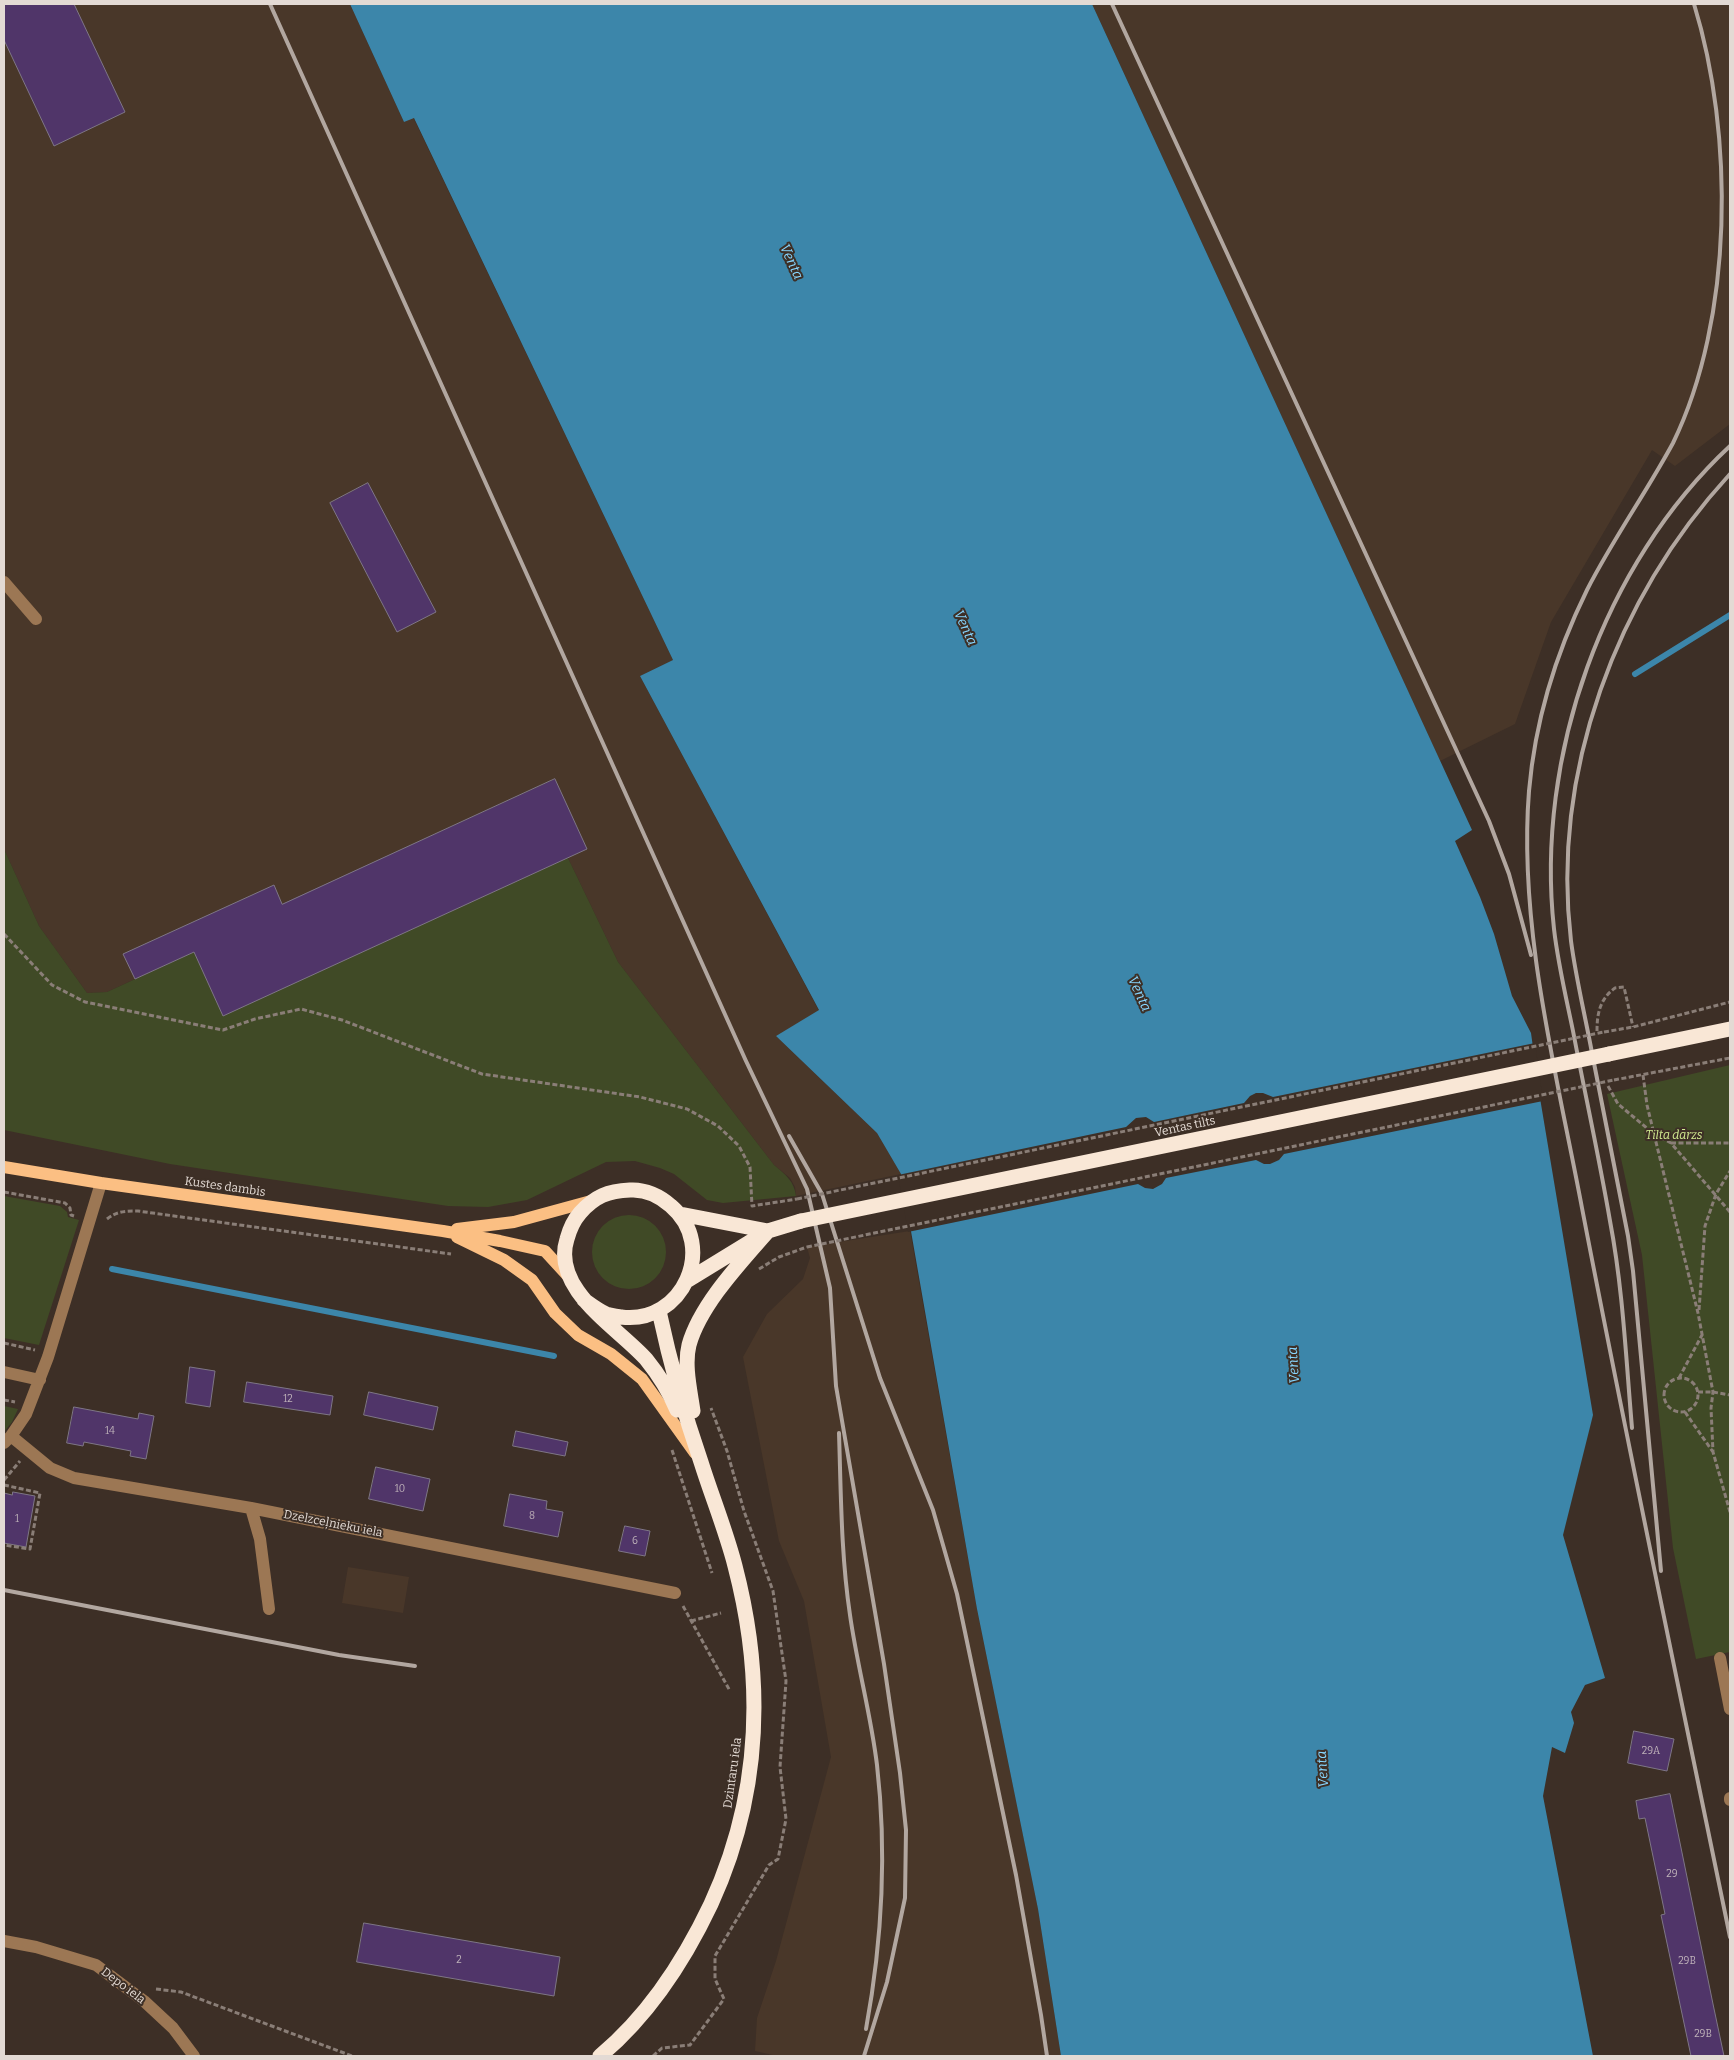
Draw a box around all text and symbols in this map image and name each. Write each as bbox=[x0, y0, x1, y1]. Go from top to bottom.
water label: Venta bbox=[776, 242, 806, 282]
water label: Venta bbox=[950, 608, 980, 648]
water label: Venta bbox=[1124, 974, 1154, 1014]
street label: Ventas tilts bbox=[1153, 1114, 1217, 1140]
park label: Tilta dārzs bbox=[1646, 1129, 1702, 1143]
street label: Kustes dambis bbox=[184, 1174, 266, 1200]
water label: Venta bbox=[1284, 1346, 1304, 1384]
house number: 12 bbox=[283, 1393, 293, 1405]
house number: 14 bbox=[105, 1425, 115, 1437]
house number: 10 bbox=[395, 1483, 405, 1495]
street label: Dzelzceļnieku iela bbox=[282, 1507, 384, 1541]
house number: 8 bbox=[529, 1510, 535, 1522]
house number: 1 bbox=[15, 1513, 19, 1525]
house number: 6 bbox=[632, 1535, 638, 1547]
street label: Dzintaru iela bbox=[721, 1737, 745, 1809]
house number: 29A bbox=[1642, 1745, 1660, 1757]
water label: Venta bbox=[1313, 1750, 1333, 1788]
house number: 29 bbox=[1666, 1868, 1678, 1880]
house number: 2 bbox=[456, 1954, 462, 1966]
house number: 29B bbox=[1678, 1955, 1696, 1967]
street label: Depo iela bbox=[98, 1965, 148, 2007]
house number: 29B bbox=[1694, 2028, 1712, 2040]

